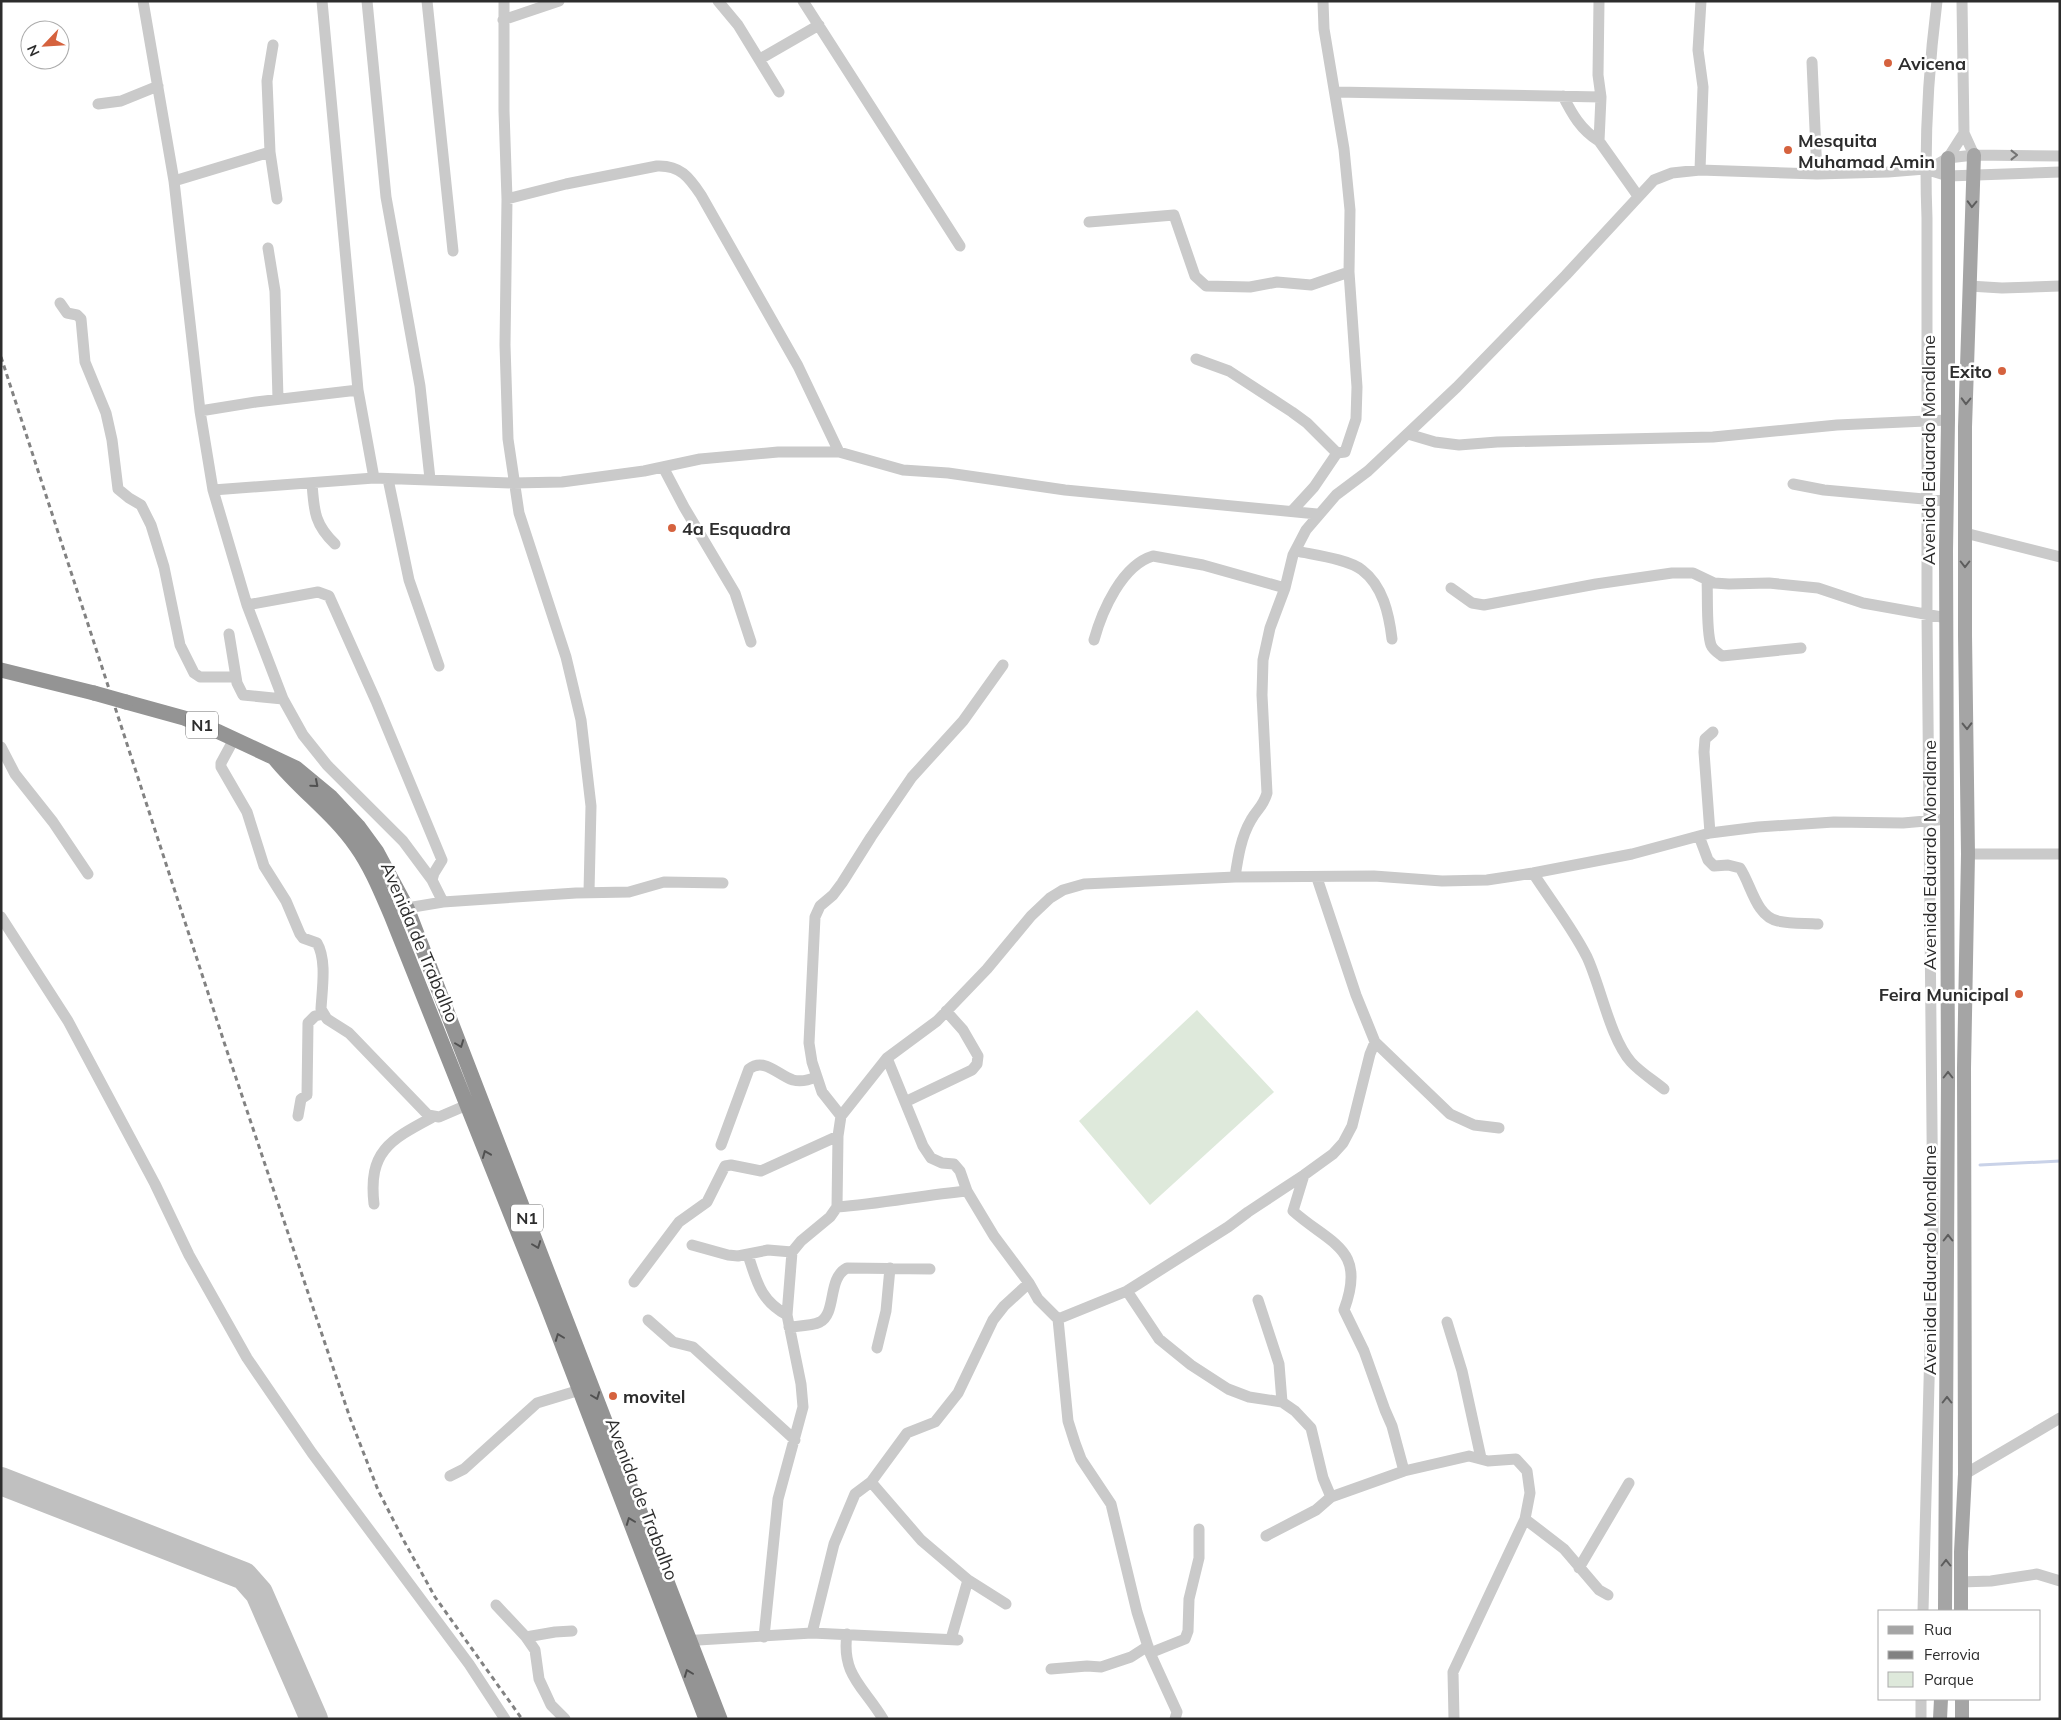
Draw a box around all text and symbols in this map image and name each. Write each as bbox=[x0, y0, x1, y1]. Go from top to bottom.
north arrow bbox=[20, 20, 70, 70]
text: N bbox=[23, 42, 44, 59]
place label: Avicena bbox=[1898, 52, 1966, 75]
marker: Avicena bbox=[1882, 57, 1894, 69]
place label: Mesquita Muhamad Amin bbox=[1798, 129, 1935, 173]
marker: Mesquita Muhamad Amin bbox=[1782, 144, 1794, 156]
one-way arrow bbox=[2010, 150, 2018, 160]
one-way arrow bbox=[1967, 200, 1977, 208]
street label: Avenida Eduardo Mondlane bbox=[1917, 335, 1940, 565]
place label: Exito bbox=[1949, 360, 1992, 383]
marker: Exito bbox=[1996, 365, 2008, 377]
one-way arrow bbox=[1961, 398, 1971, 405]
place label: 4a Esquadra bbox=[682, 517, 791, 540]
marker: 4a Esquadra bbox=[666, 522, 678, 534]
one-way arrow bbox=[1960, 560, 1970, 568]
road number: N1 bbox=[186, 712, 218, 738]
one-way arrow bbox=[1962, 722, 1972, 730]
street label: Avenida Eduardo Mondlane bbox=[1918, 740, 1941, 970]
one-way arrow bbox=[309, 778, 318, 787]
street label: Avenida de Trabalho bbox=[376, 858, 464, 1026]
place label: Feira Municipal bbox=[1879, 983, 2009, 1006]
marker: Feira Municipal bbox=[2013, 988, 2025, 1000]
one-way arrow bbox=[454, 1040, 464, 1048]
one-way arrow bbox=[1943, 1071, 1954, 1079]
street label: Avenida Eduardo Mondlane bbox=[1918, 1145, 1941, 1375]
one-way arrow bbox=[482, 1150, 493, 1159]
road number: N1 bbox=[511, 1204, 543, 1232]
one-way arrow bbox=[1943, 1233, 1953, 1241]
one-way arrow bbox=[531, 1240, 541, 1249]
one-way arrow bbox=[555, 1333, 565, 1342]
place label: movitel bbox=[623, 1385, 685, 1408]
marker: movitel bbox=[607, 1390, 619, 1402]
one-way arrow bbox=[590, 1392, 600, 1400]
one-way arrow bbox=[1942, 1396, 1952, 1404]
street label: Avenida de Trabalho bbox=[600, 1415, 684, 1583]
one-way arrow bbox=[626, 1518, 636, 1526]
one-way arrow bbox=[1941, 1558, 1951, 1566]
legend bbox=[1878, 1610, 2041, 1700]
text: Rua bbox=[1924, 1620, 1952, 1639]
text: Ferrovia bbox=[1924, 1645, 1980, 1664]
one-way arrow bbox=[684, 1669, 695, 1678]
text: Parque bbox=[1924, 1670, 1974, 1689]

